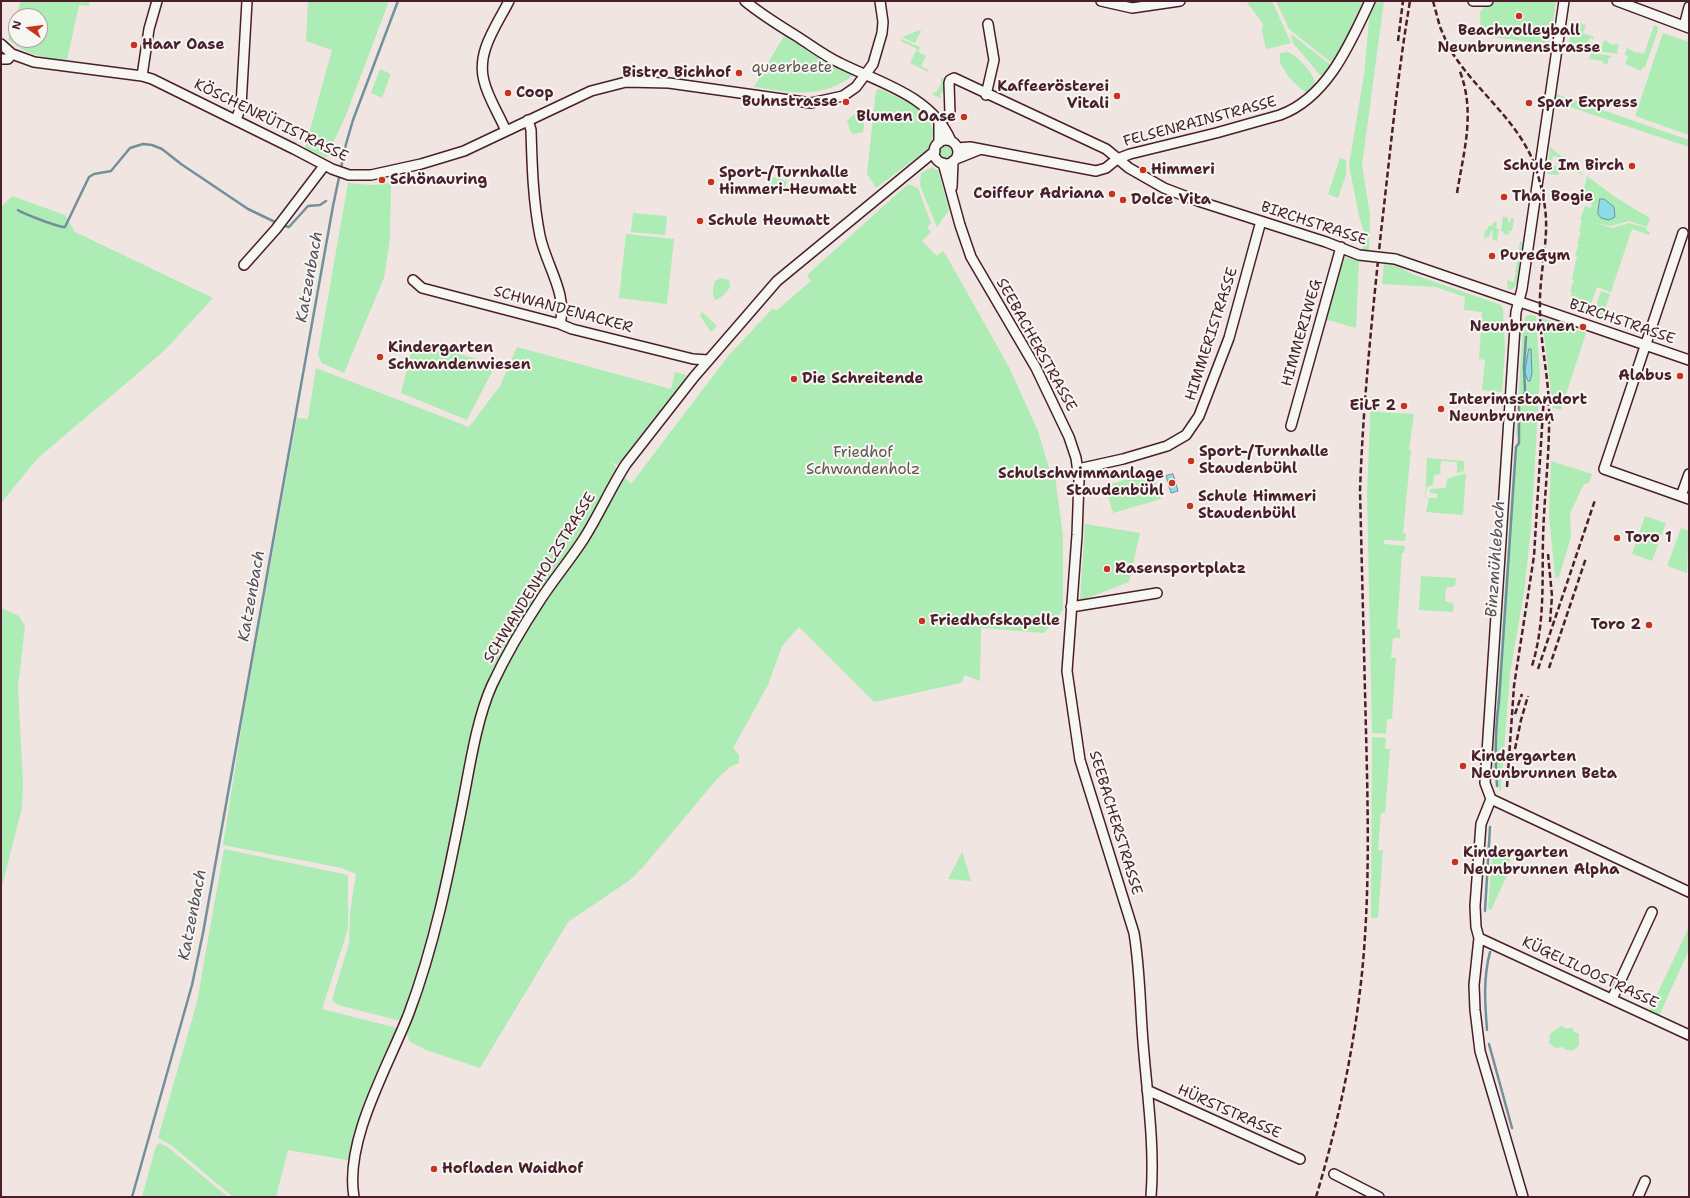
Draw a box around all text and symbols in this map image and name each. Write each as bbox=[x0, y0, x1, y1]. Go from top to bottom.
north arrow bbox=[8, 8, 48, 48]
marker: Beachvolleyball Neunbrunnenstrasse bbox=[1514, 11, 1524, 21]
text: N bbox=[9, 19, 25, 31]
place label: Beachvolleyball Neunbrunnenstrasse bbox=[1438, 22, 1600, 57]
place label: Haar Oase bbox=[142, 36, 224, 54]
marker: Haar Oase bbox=[129, 40, 139, 50]
park label: queerbeete bbox=[752, 59, 832, 77]
place label: Bistro Bichhof bbox=[622, 64, 731, 82]
marker: Bistro Bichhof bbox=[734, 68, 744, 78]
street label: KÖSCHENRÜTISTRASSE bbox=[191, 76, 351, 166]
place label: Kaffeerösterei Vitali bbox=[997, 78, 1109, 113]
place label: Coop bbox=[516, 84, 554, 102]
marker: Coop bbox=[503, 88, 513, 98]
marker: Kaffeerösterei Vitali bbox=[1112, 91, 1122, 101]
place label: Buhnstrasse bbox=[742, 93, 838, 111]
street label: FELSENRAINSTRASSE bbox=[1121, 93, 1279, 151]
place label: Spar Express bbox=[1537, 94, 1638, 112]
marker: Buhnstrasse bbox=[841, 97, 851, 107]
marker: Spar Express bbox=[1524, 98, 1534, 108]
place label: Blumen Oase bbox=[856, 108, 956, 126]
marker: Blumen Oase bbox=[959, 112, 969, 122]
place label: Schule Im Birch bbox=[1503, 157, 1624, 175]
place label: Himmeri bbox=[1151, 161, 1215, 179]
marker: Schule Im Birch bbox=[1627, 161, 1637, 171]
place label: Sport-/Turnhalle Himmeri-Heumatt bbox=[719, 164, 857, 199]
marker: Himmeri bbox=[1138, 165, 1148, 175]
place label: Schönauring bbox=[390, 171, 487, 189]
marker: Schönauring bbox=[377, 175, 387, 185]
marker: Sport-/Turnhalle Himmeri-Heumatt bbox=[706, 177, 716, 187]
place label: Coiffeur Adriana bbox=[973, 185, 1104, 203]
place label: Thai Bogie bbox=[1512, 188, 1593, 206]
marker: Coiffeur Adriana bbox=[1107, 189, 1117, 199]
place label: Dolce Vita bbox=[1131, 191, 1211, 209]
marker: Thai Bogie bbox=[1499, 192, 1509, 202]
marker: Dolce Vita bbox=[1118, 195, 1128, 205]
street label: BIRCHSTRASSE bbox=[1258, 198, 1370, 250]
place label: Schule Heumatt bbox=[708, 212, 830, 230]
marker: Schule Heumatt bbox=[695, 216, 705, 226]
water label: Katzenbach bbox=[293, 230, 327, 324]
place label: PureGym bbox=[1500, 247, 1570, 265]
marker: PureGym bbox=[1487, 251, 1497, 261]
street label: HIMMERISTRASSE bbox=[1182, 265, 1242, 403]
street label: SEEBACHERSTRASSE bbox=[992, 275, 1080, 415]
street label: HIMMERIWEG bbox=[1278, 277, 1326, 389]
street label: SCHWANDENACKER bbox=[491, 283, 635, 337]
street label: BIRCHSTRASSE bbox=[1567, 295, 1677, 349]
place label: Neunbrunnen bbox=[1470, 318, 1575, 336]
marker: Neunbrunnen bbox=[1578, 322, 1588, 332]
place label: Kindergarten Schwandenwiesen bbox=[388, 339, 531, 374]
marker: Kindergarten Schwandenwiesen bbox=[375, 352, 385, 362]
place label: Alabus bbox=[1618, 367, 1672, 385]
place label: Die Schreitende bbox=[802, 370, 924, 388]
marker: Alabus bbox=[1675, 371, 1685, 381]
marker: Die Schreitende bbox=[789, 374, 799, 384]
place label: Interimsstandort Neunbrunnen bbox=[1449, 391, 1587, 426]
place label: EiLF 2 bbox=[1349, 397, 1396, 415]
marker: EiLF 2 bbox=[1399, 401, 1409, 411]
marker: Interimsstandort Neunbrunnen bbox=[1436, 404, 1446, 414]
place label: Sport-/Turnhalle Staudenbühl bbox=[1199, 443, 1329, 478]
park label: Friedhof Schwandenholz bbox=[806, 444, 920, 479]
marker: Sport-/Turnhalle Staudenbühl bbox=[1186, 456, 1196, 466]
place label: Schulschwimmanlage Staudenbühl bbox=[998, 465, 1164, 500]
marker: Schulschwimmanlage Staudenbühl bbox=[1167, 478, 1177, 488]
place label: Schule Himmeri Staudenbühl bbox=[1198, 488, 1316, 523]
street label: SCHWANDENHOLZSTRASSE bbox=[480, 489, 600, 667]
water label: Binzmühlebach bbox=[1482, 500, 1510, 618]
marker: Schule Himmeri Staudenbühl bbox=[1185, 501, 1195, 511]
place label: Toro 1 bbox=[1625, 529, 1672, 547]
marker: Toro 1 bbox=[1612, 533, 1622, 543]
water label: Katzenbach bbox=[235, 549, 269, 643]
place label: Rasensportplatz bbox=[1115, 560, 1246, 578]
marker: Rasensportplatz bbox=[1102, 564, 1112, 574]
place label: Friedhofskapelle bbox=[930, 612, 1060, 630]
marker: Friedhofskapelle bbox=[917, 616, 927, 626]
place label: Toro 2 bbox=[1591, 616, 1641, 634]
marker: Toro 2 bbox=[1644, 620, 1654, 630]
place label: Kindergarten Neunbrunnen Beta bbox=[1471, 748, 1617, 783]
street label: SEEBACHERSTRASSE bbox=[1085, 749, 1145, 897]
marker: Kindergarten Neunbrunnen Beta bbox=[1458, 761, 1468, 771]
place label: Kindergarten Neunbrunnen Alpha bbox=[1463, 844, 1619, 879]
marker: Kindergarten Neunbrunnen Alpha bbox=[1450, 857, 1460, 867]
water label: Katzenbach bbox=[175, 868, 211, 962]
street label: KÜGELILOOSTRASSE bbox=[1519, 933, 1661, 1013]
street label: HÜRSTSTRASSE bbox=[1174, 1081, 1284, 1143]
place label: Hofladen Waidhof bbox=[442, 1160, 583, 1178]
marker: Hofladen Waidhof bbox=[429, 1164, 439, 1174]

